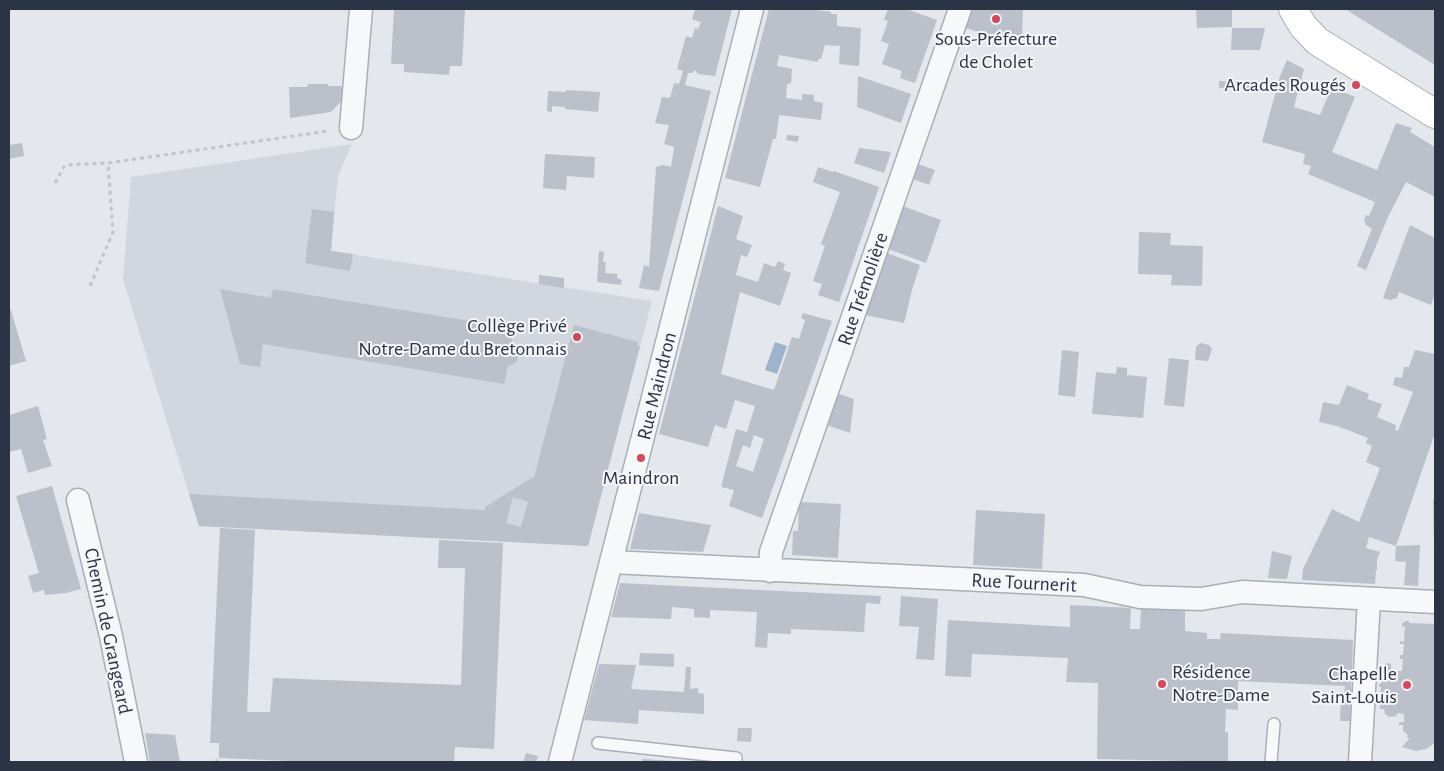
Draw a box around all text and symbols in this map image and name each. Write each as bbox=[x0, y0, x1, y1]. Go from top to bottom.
marker: Sous-Préfecture de Cholet bbox=[990, 13, 1002, 25]
place label: Sous-Préfecture de Cholet bbox=[935, 27, 1057, 74]
place label: Arcades Rougés bbox=[1224, 73, 1346, 97]
marker: Arcades Rougés bbox=[1350, 79, 1362, 91]
street label: Rue Trémolière bbox=[832, 229, 894, 349]
place label: Collège Privé Notre-Dame du Bretonnais bbox=[358, 314, 567, 361]
street label: Rue Maindron bbox=[632, 330, 682, 442]
marker: Collège Privé Notre-Dame du Bretonnais bbox=[571, 331, 583, 343]
marker: Maindron bbox=[635, 452, 647, 464]
place label: Maindron bbox=[603, 466, 679, 490]
street label: Chemin de Grangeard bbox=[79, 546, 137, 716]
street label: Rue Tournerit bbox=[971, 568, 1077, 598]
place label: Résidence Notre-Dame bbox=[1172, 660, 1270, 707]
place label: Chapelle Saint-Louis bbox=[1312, 662, 1397, 709]
marker: Résidence Notre-Dame bbox=[1156, 678, 1168, 690]
marker: Chapelle Saint-Louis bbox=[1401, 679, 1413, 691]

